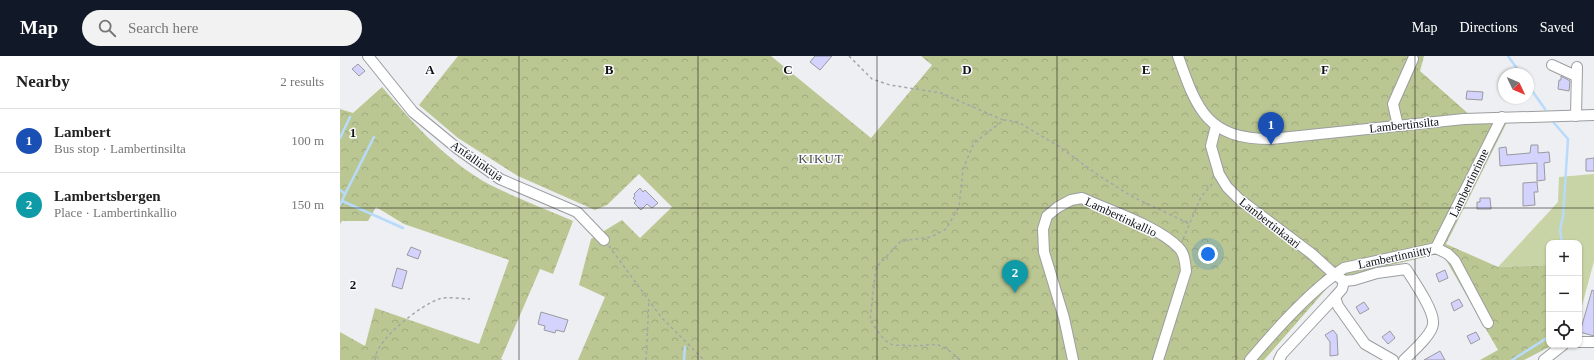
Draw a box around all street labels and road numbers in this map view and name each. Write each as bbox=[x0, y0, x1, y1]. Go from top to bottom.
street label: Lambertinsilta bbox=[1368, 114, 1440, 136]
street label: Anfallinkuja bbox=[448, 138, 506, 185]
street label: Lambertinrinne bbox=[1446, 146, 1492, 220]
street label: Lambertinkallio bbox=[1083, 194, 1159, 240]
street label: Lambertinkaari bbox=[1237, 195, 1304, 252]
street label: Lambertinniitty bbox=[1357, 242, 1433, 272]

